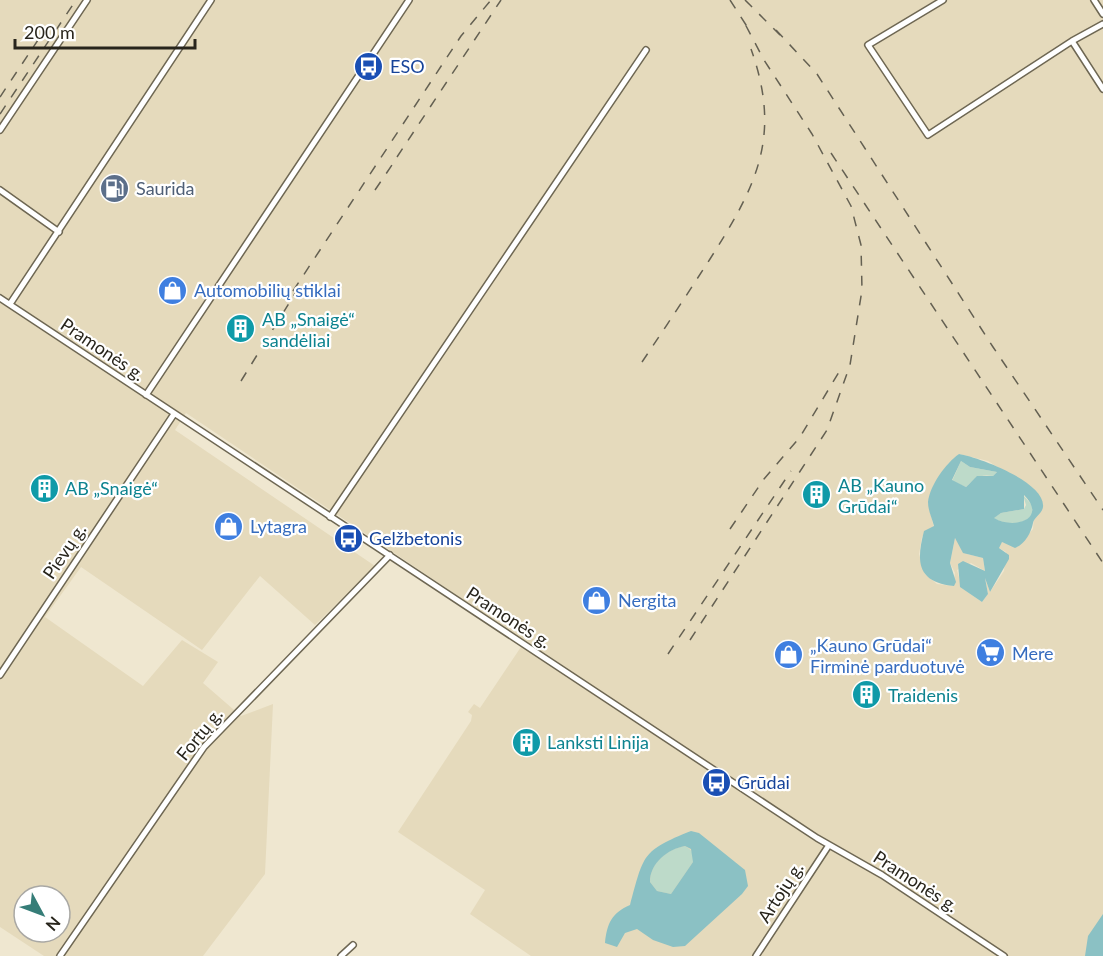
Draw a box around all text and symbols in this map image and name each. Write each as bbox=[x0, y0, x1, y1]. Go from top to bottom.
scale bar bbox=[15, 12, 195, 50]
text: 200 m bbox=[24, 21, 75, 43]
bus stop icon: ESO bbox=[353, 50, 385, 82]
place label: ESO bbox=[390, 55, 425, 77]
fuel station icon: Saurida bbox=[99, 172, 131, 204]
place label: Saurida bbox=[136, 177, 195, 199]
shop icon: Automobilių stiklai bbox=[157, 274, 189, 306]
place label: Automobilių stiklai bbox=[194, 279, 341, 301]
place label: AB „Snaigė“ sandėliai bbox=[262, 308, 355, 351]
street label: Pramonės g. bbox=[57, 313, 149, 385]
building icon: AB „Snaigė“ sandėliai bbox=[225, 313, 257, 345]
building icon: AB „Snaigė“ bbox=[28, 472, 60, 504]
place label: AB „Kauno Grūdai“ bbox=[838, 474, 924, 517]
place label: AB „Snaigė“ bbox=[65, 477, 158, 499]
building icon: AB „Kauno Grūdai“ bbox=[801, 479, 833, 511]
shop icon: Lytagra bbox=[213, 510, 245, 542]
place label: Lytagra bbox=[250, 515, 307, 537]
street label: Pievų g. bbox=[38, 519, 90, 583]
bus stop icon: Gelžbetonis bbox=[332, 522, 364, 554]
place label: Gelžbetonis bbox=[369, 527, 462, 549]
street label: Pramonės g. bbox=[463, 581, 555, 653]
shop icon: Nergita bbox=[581, 584, 613, 616]
place label: Nergita bbox=[618, 589, 676, 611]
place label: „Kauno Grūdai“ Firminė parduotuvė bbox=[810, 634, 965, 677]
supermarket icon: Mere bbox=[975, 637, 1007, 669]
shop icon: „Kauno Grūdai“ Firminė parduotuvė bbox=[773, 639, 805, 671]
place label: Mere bbox=[1012, 642, 1054, 664]
building icon: Traidenis bbox=[851, 679, 883, 711]
place label: Traidenis bbox=[888, 684, 958, 706]
street label: Fortų g. bbox=[171, 703, 227, 765]
building icon: Lanksti Linija bbox=[510, 726, 542, 758]
place label: Lanksti Linija bbox=[547, 731, 649, 753]
bus stop icon: Grūdai bbox=[700, 766, 732, 798]
place label: Grūdai bbox=[737, 771, 790, 793]
street label: Pramonės g. bbox=[870, 845, 962, 917]
street label: Artojų g. bbox=[752, 858, 808, 926]
north arrow bbox=[12, 884, 72, 944]
text: N bbox=[42, 913, 65, 935]

